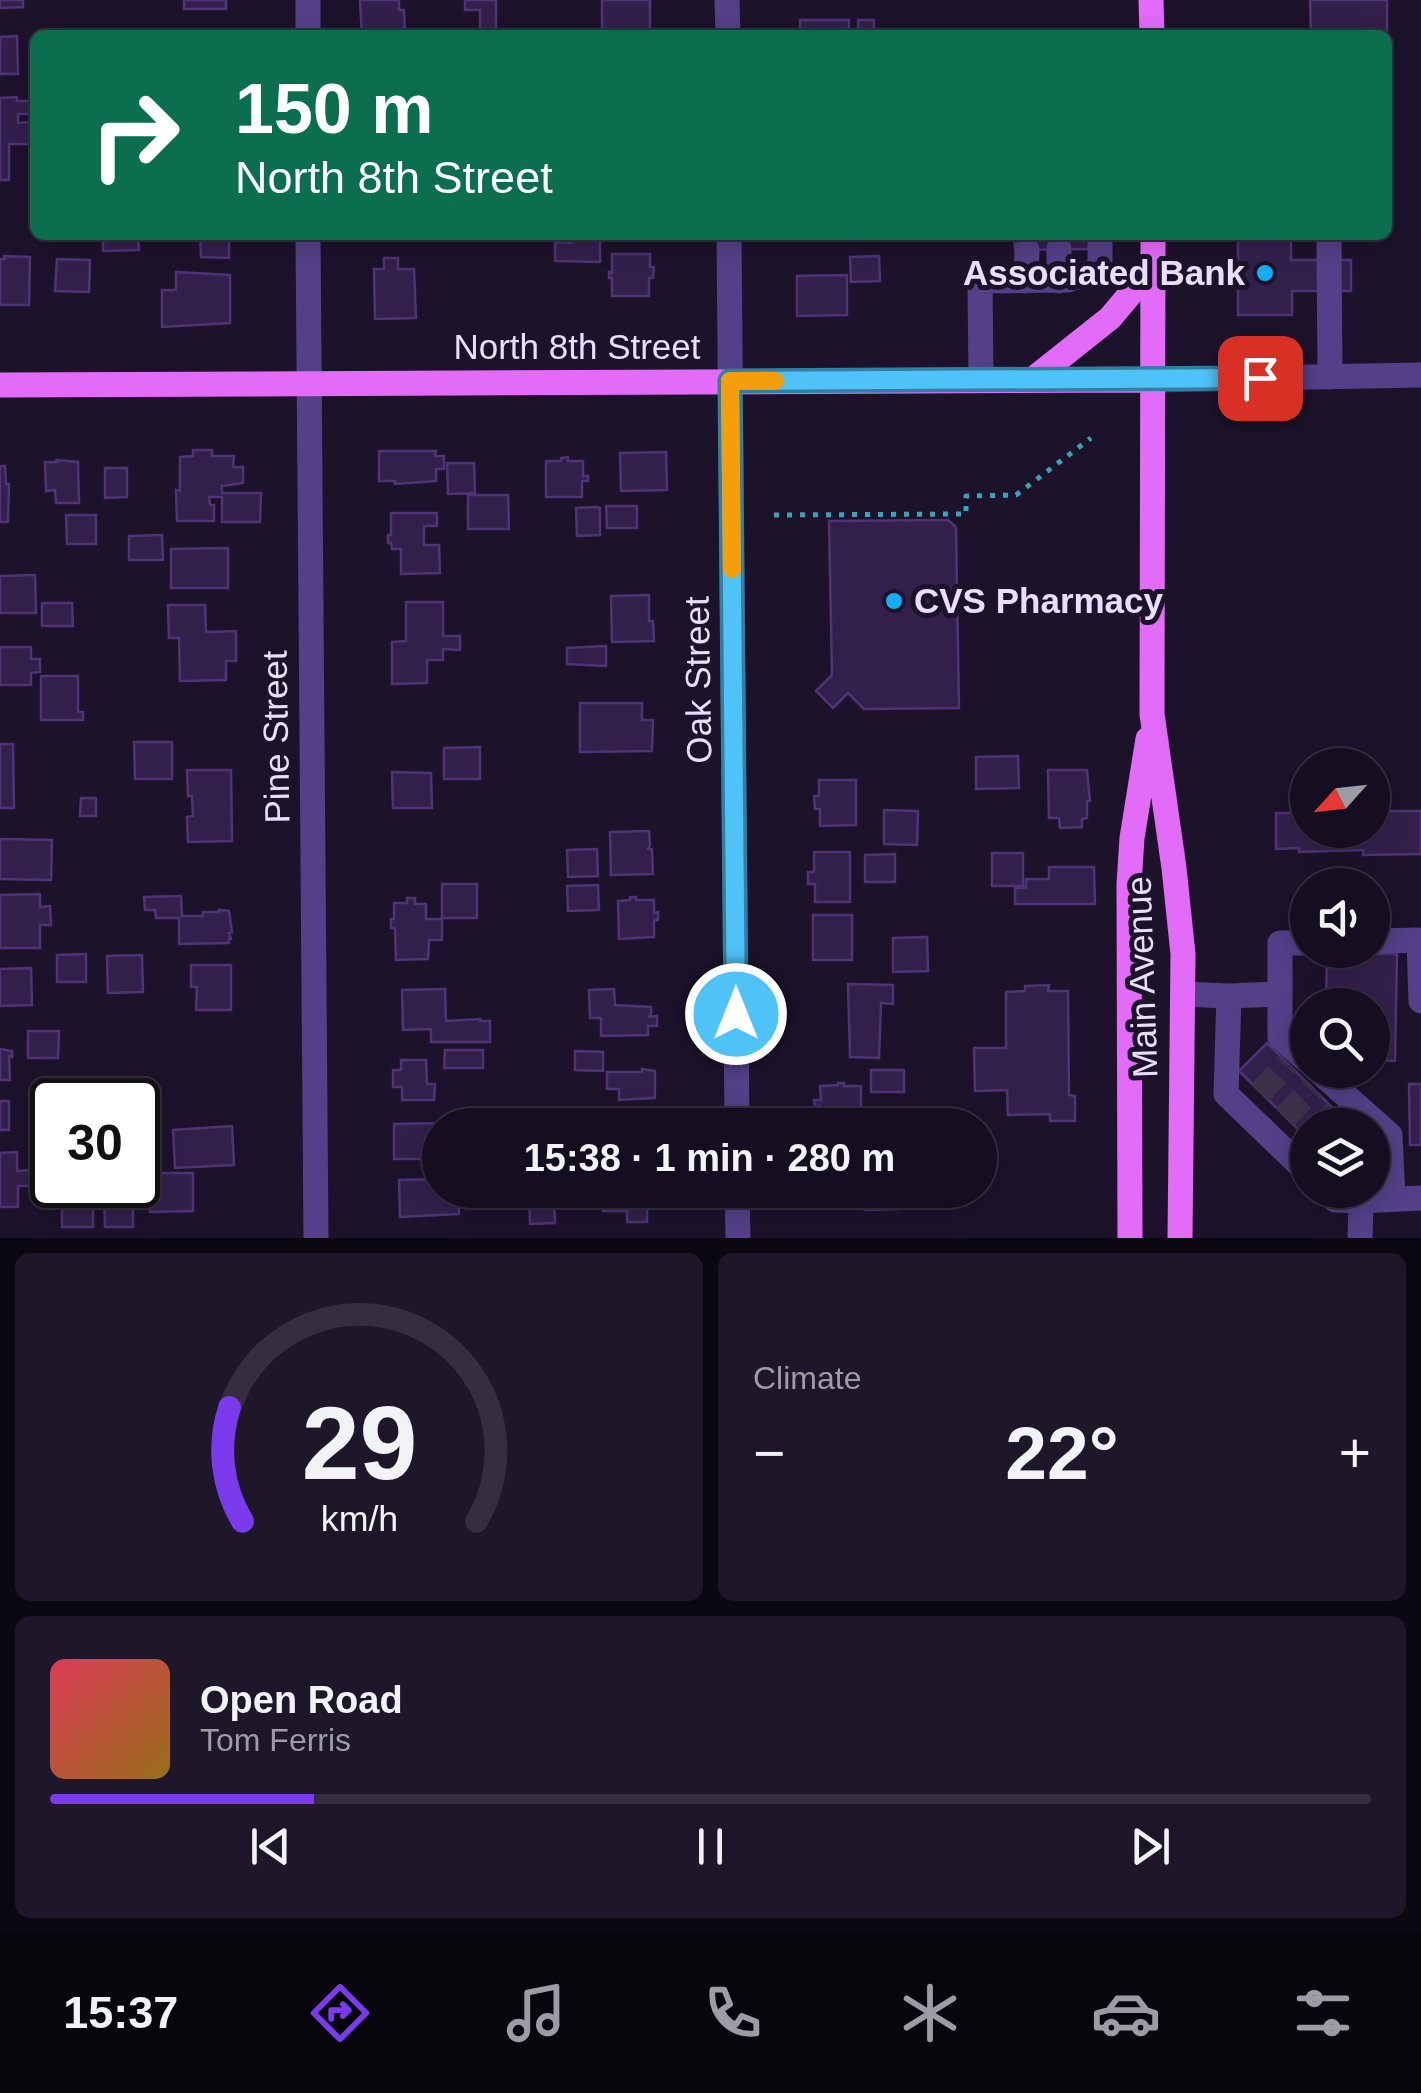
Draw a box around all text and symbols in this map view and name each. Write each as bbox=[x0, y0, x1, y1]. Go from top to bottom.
icon: right bbox=[70, 70, 200, 200]
text: 150 m bbox=[235, 70, 433, 148]
text: North 8th Street bbox=[235, 152, 553, 203]
place label: Associated Bank bbox=[963, 253, 1246, 292]
marker: Associated Bank bbox=[1254, 262, 1276, 284]
street label: North 8th Street bbox=[453, 327, 701, 366]
pin bbox=[1218, 336, 1303, 421]
icon: arrive bbox=[1233, 351, 1288, 406]
place label: CVS Pharmacy bbox=[914, 581, 1164, 620]
marker: CVS Pharmacy bbox=[883, 590, 905, 612]
street label: Oak Street bbox=[677, 596, 718, 764]
street label: Pine Street bbox=[254, 650, 297, 824]
north arrow bbox=[1290, 748, 1390, 848]
map controls bbox=[1290, 748, 1390, 1208]
button: sound bbox=[1290, 868, 1390, 968]
street label: Main Avenue bbox=[1118, 876, 1165, 1079]
position arrow bbox=[684, 962, 788, 1066]
button: search bbox=[1290, 988, 1390, 1088]
speed limit sign: 30 bbox=[30, 1078, 160, 1208]
button: layers bbox=[1290, 1108, 1390, 1208]
text: 15:38 · 1 min · 280 m bbox=[524, 1137, 895, 1179]
text: Climate bbox=[753, 1360, 861, 1396]
text: 29 bbox=[301, 1385, 417, 1501]
text: 22° bbox=[1005, 1411, 1119, 1495]
text: − bbox=[753, 1422, 785, 1484]
text: + bbox=[1339, 1422, 1371, 1484]
text: km/h bbox=[320, 1499, 398, 1539]
text: Open Road bbox=[200, 1679, 403, 1721]
text: Tom Ferris bbox=[200, 1722, 351, 1758]
icon: previous bbox=[243, 1819, 298, 1874]
icon: pause bbox=[683, 1819, 738, 1874]
icon: next bbox=[1123, 1819, 1178, 1874]
icon: directions bbox=[305, 1978, 375, 2048]
icon: music bbox=[501, 1978, 571, 2048]
icon: phone bbox=[698, 1978, 768, 2048]
icon: climate bbox=[895, 1978, 965, 2048]
icon: car bbox=[1091, 1978, 1161, 2048]
icon: filters bbox=[1288, 1978, 1358, 2048]
text: 15:37 bbox=[63, 1987, 178, 2038]

